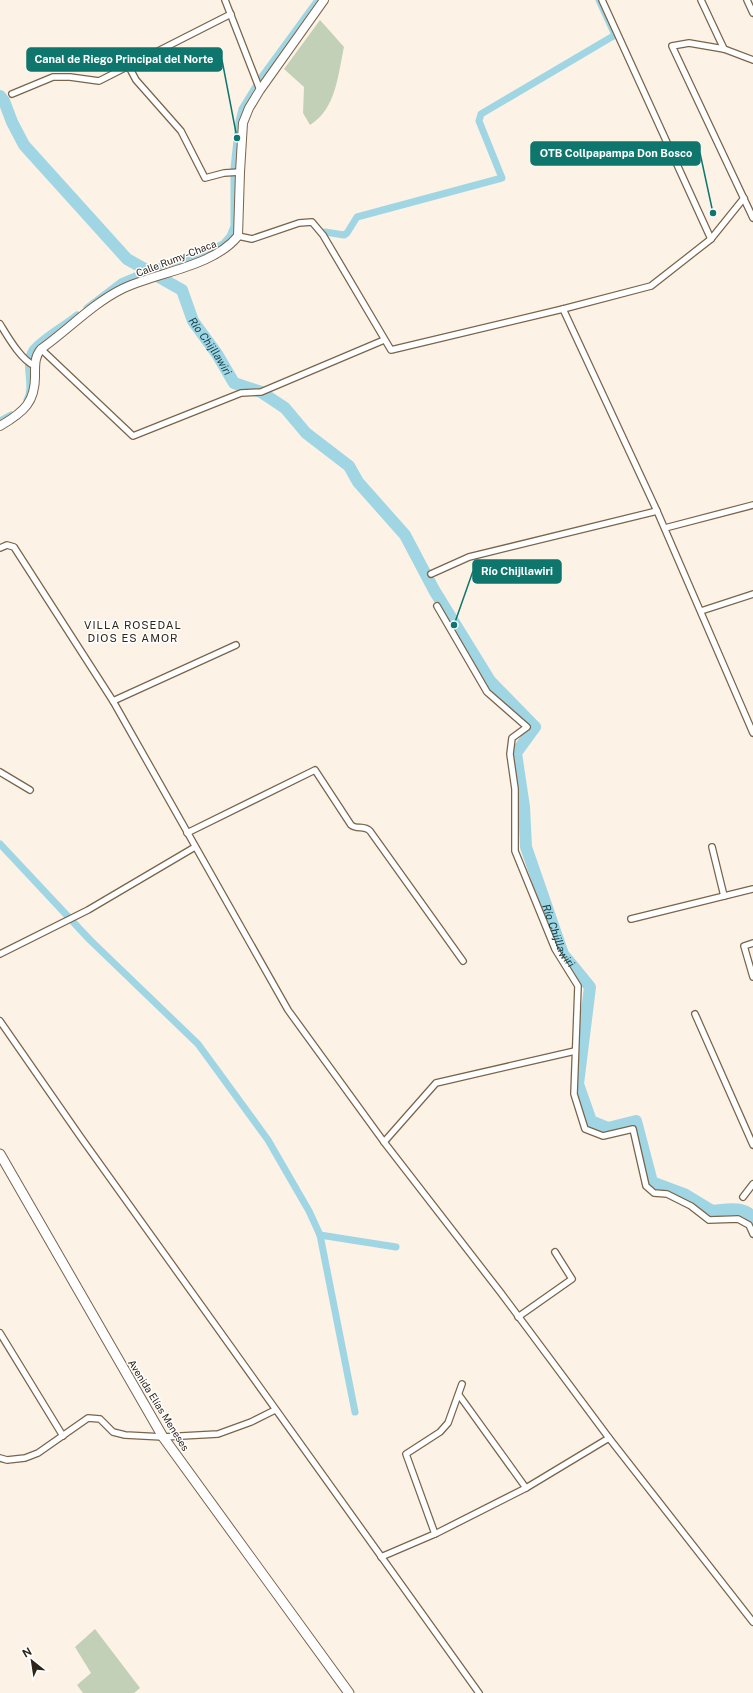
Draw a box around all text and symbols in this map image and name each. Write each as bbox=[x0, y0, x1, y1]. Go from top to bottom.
callout: Canal de Riego Principal del Norte bbox=[27, 48, 222, 71]
text: Canal de Riego Principal del Norte bbox=[35, 53, 213, 65]
callout: OTB Collpapampa Don Bosco bbox=[531, 142, 700, 165]
text: OTB Collpapampa Don Bosco bbox=[540, 147, 692, 159]
street label: Calle Rumy-Chaca bbox=[134, 237, 218, 279]
water label: Río Chijllawiri bbox=[186, 315, 234, 377]
callout: Río Chijllawiri bbox=[473, 560, 561, 583]
text: Río Chijllawiri bbox=[481, 565, 553, 577]
district label: VILLA ROSEDAL DIOS ES AMOR bbox=[84, 619, 182, 644]
water label: Río Chijllawiri bbox=[540, 903, 577, 970]
street label: Avenida Elías Meneses bbox=[126, 1357, 192, 1453]
north arrow bbox=[12, 1641, 52, 1681]
text: N bbox=[20, 1645, 34, 1660]

